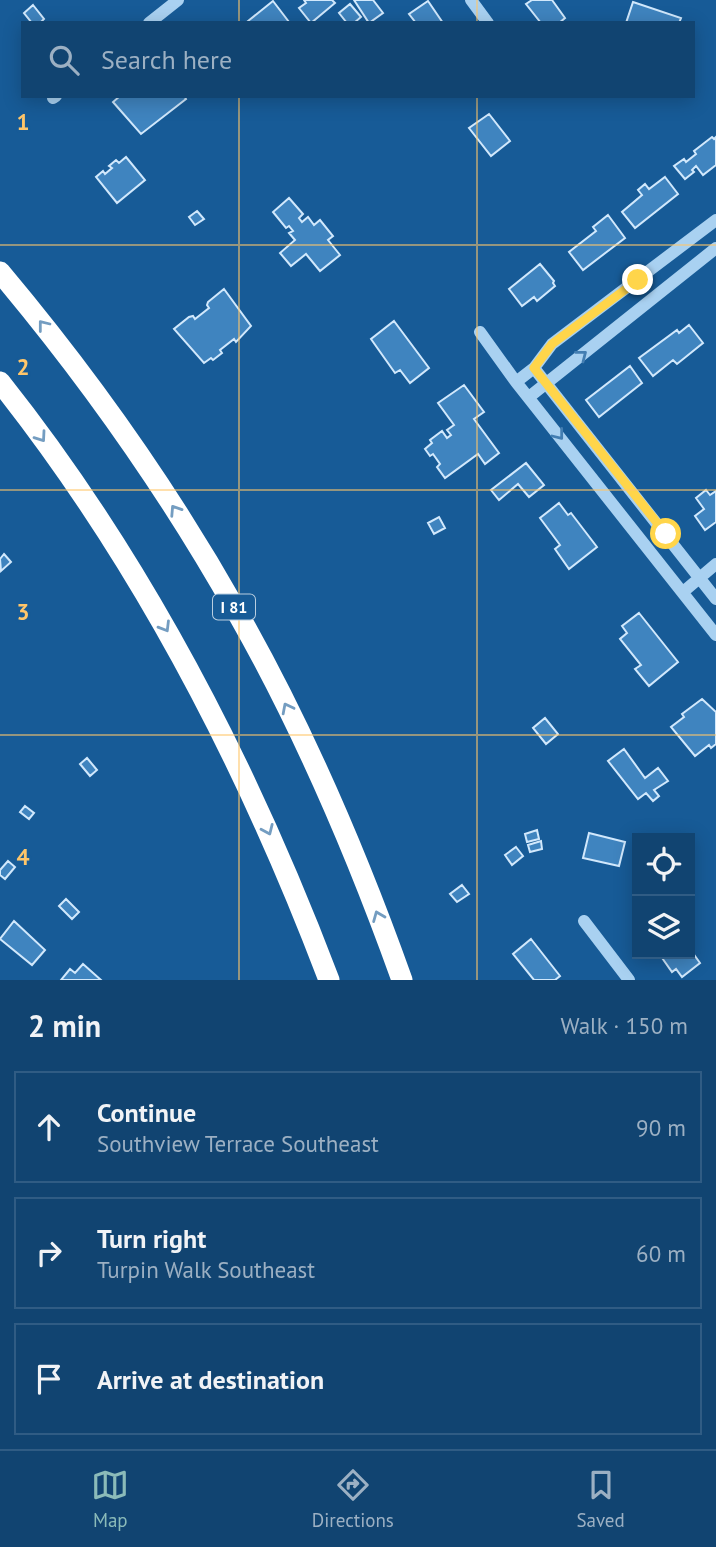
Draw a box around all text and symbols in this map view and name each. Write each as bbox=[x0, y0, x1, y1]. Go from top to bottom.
search box bbox=[21, 21, 695, 98]
icon: search bbox=[45, 41, 83, 79]
text: Search here bbox=[101, 43, 232, 76]
text: 1 bbox=[16, 107, 30, 136]
route end bbox=[622, 264, 653, 295]
one-way arrow bbox=[39, 320, 52, 332]
one-way arrow bbox=[574, 351, 587, 363]
text: 2 bbox=[16, 352, 30, 381]
one-way arrow bbox=[550, 428, 563, 440]
one-way arrow bbox=[33, 429, 45, 442]
one-way arrow bbox=[171, 504, 184, 517]
route start bbox=[650, 518, 681, 549]
road number: I 81 bbox=[213, 594, 255, 620]
text: 3 bbox=[16, 597, 30, 626]
one-way arrow bbox=[157, 620, 170, 633]
one-way arrow bbox=[282, 703, 295, 715]
one-way arrow bbox=[260, 823, 274, 835]
map controls bbox=[632, 833, 695, 959]
button: locate bbox=[632, 833, 695, 896]
text: 4 bbox=[16, 842, 30, 871]
button: layers bbox=[632, 896, 695, 959]
one-way arrow bbox=[372, 911, 386, 923]
text: 2 min bbox=[28, 1006, 101, 1045]
text: Walk · 150 m bbox=[561, 1011, 688, 1040]
text: Continue bbox=[97, 1096, 196, 1129]
icon: ahead bbox=[30, 1108, 68, 1146]
text: 90 m bbox=[636, 1113, 686, 1142]
text: Southview Terrace Southeast bbox=[97, 1129, 379, 1158]
text: Turn right bbox=[97, 1222, 206, 1255]
icon: right bbox=[30, 1234, 68, 1272]
text: 60 m bbox=[636, 1239, 686, 1268]
text: Turpin Walk Southeast bbox=[97, 1255, 315, 1284]
icon: arrive bbox=[30, 1360, 68, 1398]
text: Arrive at destination bbox=[97, 1363, 324, 1396]
tab: Map bbox=[91, 1466, 129, 1532]
tab: Directions bbox=[312, 1466, 394, 1532]
tab: Saved bbox=[576, 1466, 625, 1532]

